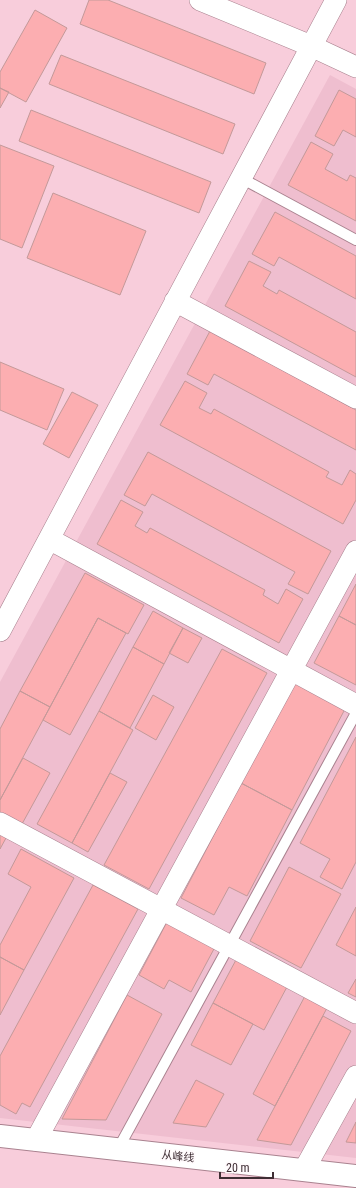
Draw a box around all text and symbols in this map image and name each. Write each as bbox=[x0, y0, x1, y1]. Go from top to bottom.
street label: 从峰线 bbox=[161, 1148, 195, 1165]
scale bar bbox=[220, 1154, 273, 1180]
text: 20 m bbox=[226, 1161, 250, 1175]

